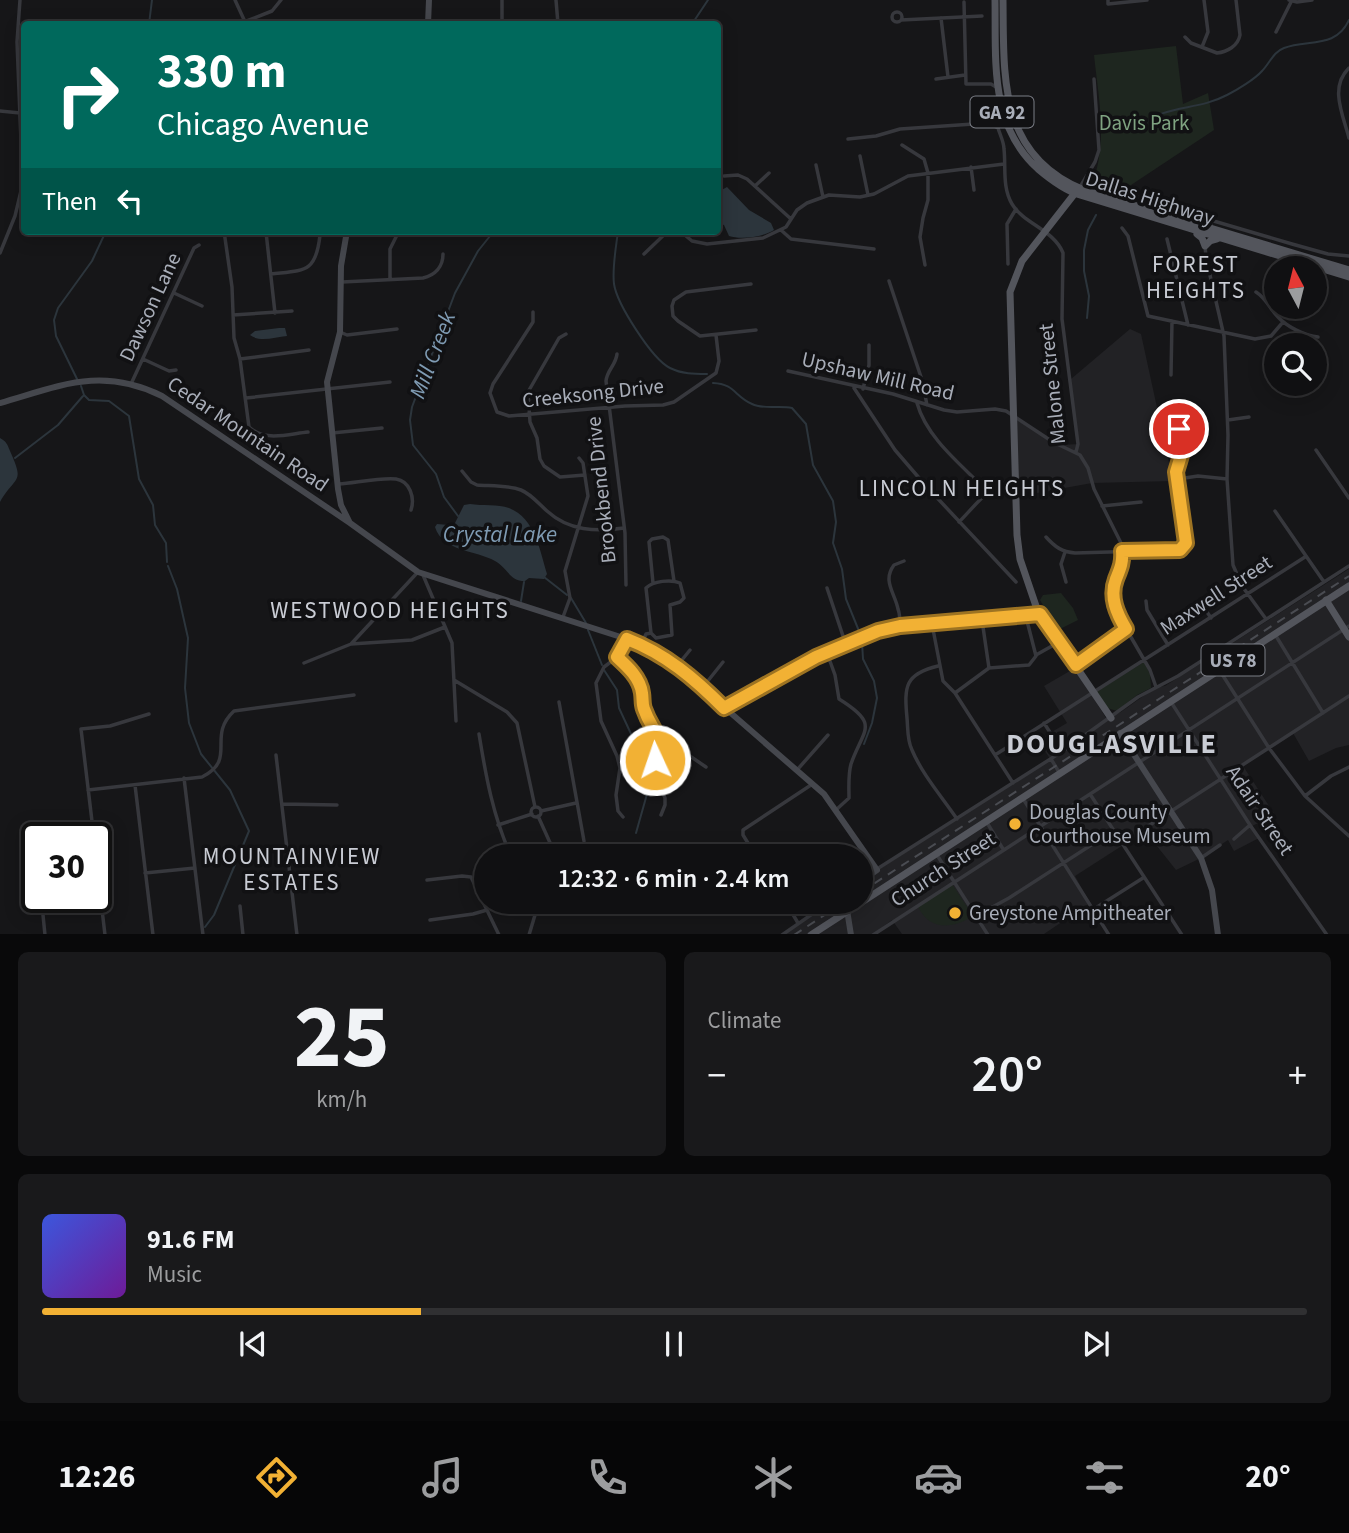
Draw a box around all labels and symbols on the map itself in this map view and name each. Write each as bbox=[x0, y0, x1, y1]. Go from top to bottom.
road number: GA 92 bbox=[970, 96, 1034, 128]
park label: Davis Park bbox=[1099, 108, 1190, 138]
street label: Dallas Highway bbox=[1082, 163, 1219, 233]
street label: Dawson Lane bbox=[112, 248, 188, 366]
district label: FOREST HEIGHTS bbox=[1146, 248, 1246, 307]
north arrow bbox=[1264, 256, 1326, 318]
water label: Mill Creek bbox=[401, 306, 465, 404]
street label: Malone Street bbox=[1031, 322, 1073, 446]
street label: Upshaw Mill Road bbox=[799, 344, 957, 408]
street label: Cedar Mountain Road bbox=[161, 369, 335, 499]
street label: Creeksong Drive bbox=[521, 371, 665, 415]
pin bbox=[1149, 399, 1209, 459]
street label: Brookbend Drive bbox=[578, 415, 624, 565]
district label: LINCOLN HEIGHTS bbox=[859, 472, 1065, 505]
water label: Crystal Lake bbox=[443, 518, 557, 551]
street label: Maxwell Street bbox=[1154, 548, 1278, 642]
district label: WESTWOOD HEIGHTS bbox=[270, 594, 510, 627]
road number: US 78 bbox=[1202, 645, 1264, 676]
position arrow bbox=[618, 723, 692, 797]
district label: DOUGLASVILLE bbox=[1006, 724, 1218, 764]
street label: Adair Street bbox=[1219, 759, 1301, 861]
place label: Douglas County Courthouse Museum bbox=[1029, 797, 1211, 851]
marker: Douglas County Courthouse Museum bbox=[1007, 816, 1023, 832]
speed limit sign: 30 bbox=[21, 822, 112, 913]
street label: Church Street bbox=[885, 824, 1001, 914]
district label: MOUNTAINVIEW ESTATES bbox=[203, 840, 381, 899]
place label: Greystone Ampitheater bbox=[969, 898, 1172, 928]
marker: Greystone Ampitheater bbox=[947, 905, 963, 921]

